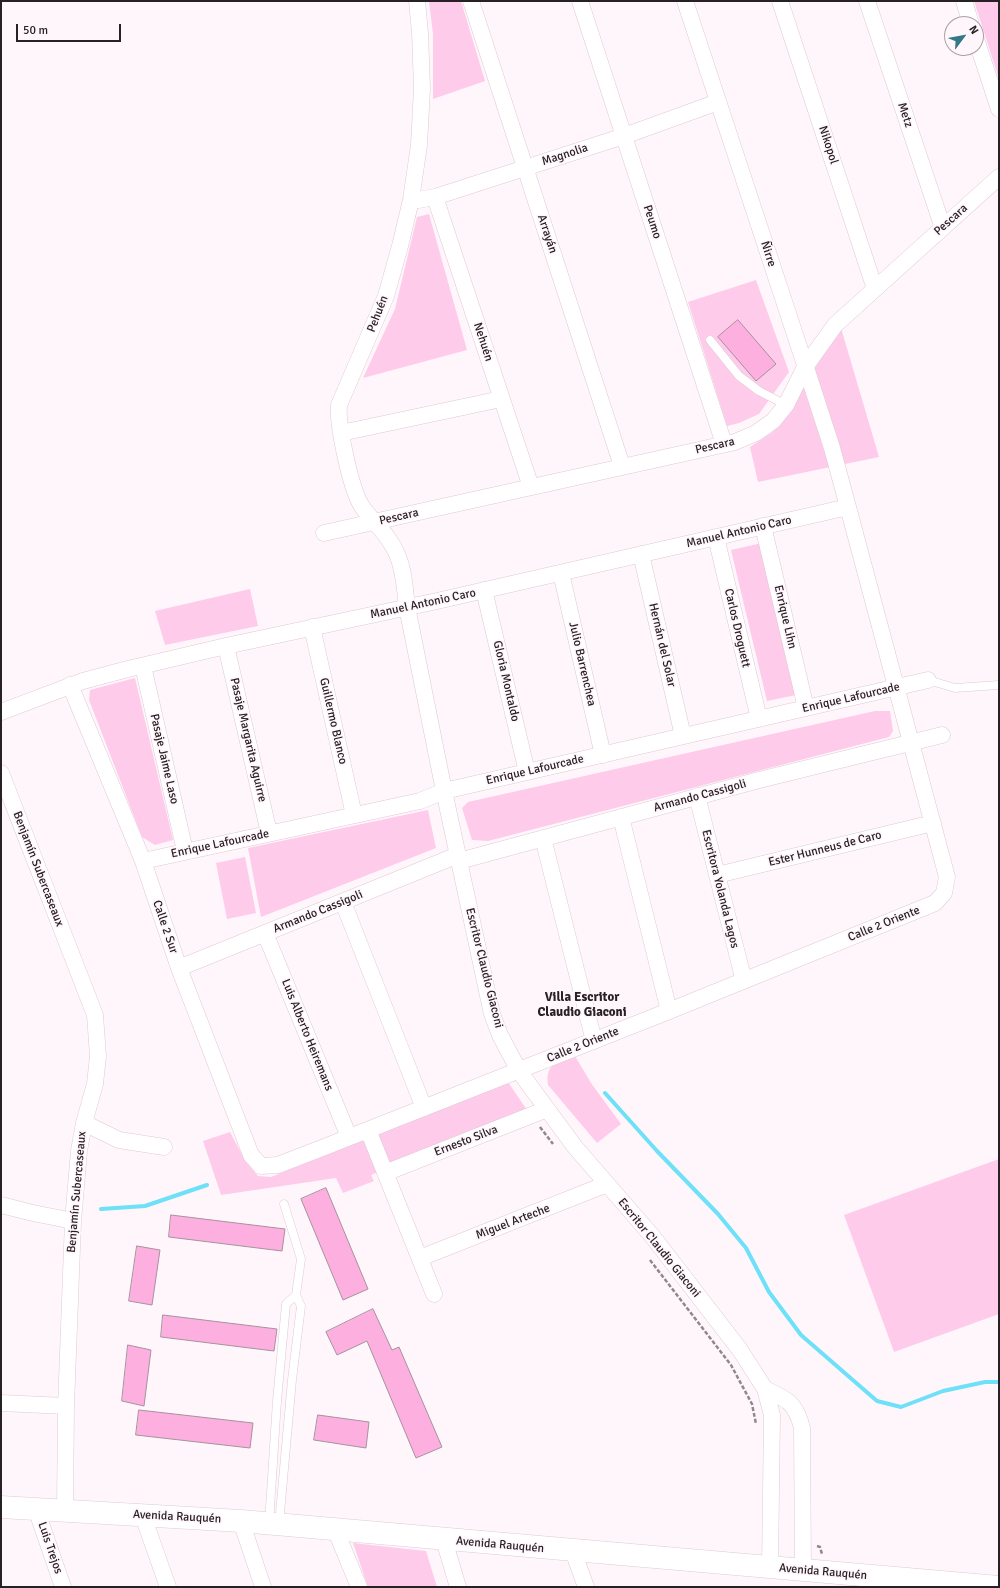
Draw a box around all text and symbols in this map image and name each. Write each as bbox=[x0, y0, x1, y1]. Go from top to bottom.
scale bar bbox=[18, 16, 123, 42]
north arrow bbox=[944, 16, 984, 56]
text: 50 m bbox=[23, 23, 48, 38]
text: N bbox=[966, 23, 981, 37]
street label: Metz bbox=[894, 101, 916, 129]
street label: Nikopol bbox=[815, 124, 841, 166]
street label: Magnolia bbox=[540, 141, 590, 169]
street label: Pescara bbox=[931, 201, 971, 239]
street label: Peumo bbox=[640, 203, 664, 241]
street label: Arrayán bbox=[534, 213, 560, 255]
street label: Ñirre bbox=[757, 239, 779, 269]
street label: Pehuén bbox=[364, 294, 392, 334]
street label: Nehuén bbox=[470, 321, 496, 363]
street label: Pescara bbox=[694, 434, 736, 458]
street label: Pescara bbox=[378, 505, 420, 529]
street label: Manuel Antonio Caro bbox=[685, 513, 793, 551]
street label: Enrique Lihn bbox=[771, 584, 799, 650]
street label: Manuel Antonio Caro bbox=[369, 586, 477, 622]
street label: Carlos Droguett bbox=[721, 587, 753, 669]
street label: Hernán del Solar bbox=[645, 602, 679, 688]
street label: Julio Barrenchea bbox=[565, 620, 599, 708]
street label: Gloria Montaldo bbox=[490, 639, 522, 723]
street label: Pasaje Margarita Aguirre bbox=[227, 676, 269, 804]
street label: Guillermo Blanco bbox=[316, 676, 350, 766]
street label: Enrique Lafourcade bbox=[801, 680, 901, 716]
street label: Pasaje Jaime Laso bbox=[147, 712, 181, 806]
street label: Enrique Lafourcade bbox=[485, 752, 585, 788]
street label: Armando Cassigoli bbox=[652, 777, 748, 815]
street label: Benjamín Subercaseaux bbox=[9, 809, 67, 929]
street label: Enrique Lafourcade bbox=[170, 827, 270, 861]
street label: Escritora Yolanda Lagos bbox=[698, 828, 742, 950]
street label: Ester Hunneus de Caro bbox=[767, 828, 883, 870]
street label: Armando Cassigoli bbox=[271, 887, 365, 937]
street label: Calle 2 Sur bbox=[149, 898, 181, 956]
street label: Calle 2 Oriente bbox=[846, 903, 922, 945]
street label: Escritor Claudio Giaconi bbox=[462, 906, 506, 1030]
street label: Luis Alberto Heiremans bbox=[278, 977, 336, 1093]
district label: Villa Escritor Claudio Giaconi bbox=[537, 990, 627, 1021]
street label: Calle 2 Oriente bbox=[545, 1024, 621, 1066]
street label: Ernesto Silva bbox=[432, 1122, 500, 1160]
street label: Benjamín Subercaseaux bbox=[65, 1131, 89, 1253]
street label: Escritor Claudio Giaconi bbox=[615, 1196, 703, 1300]
street label: Miguel Arteche bbox=[474, 1201, 552, 1243]
street label: Avenida Rauquén bbox=[132, 1507, 222, 1527]
street label: Luis Trejos bbox=[34, 1520, 66, 1576]
street label: Avenida Rauquén bbox=[455, 1534, 545, 1556]
street label: Avenida Rauquén bbox=[778, 1561, 868, 1583]

